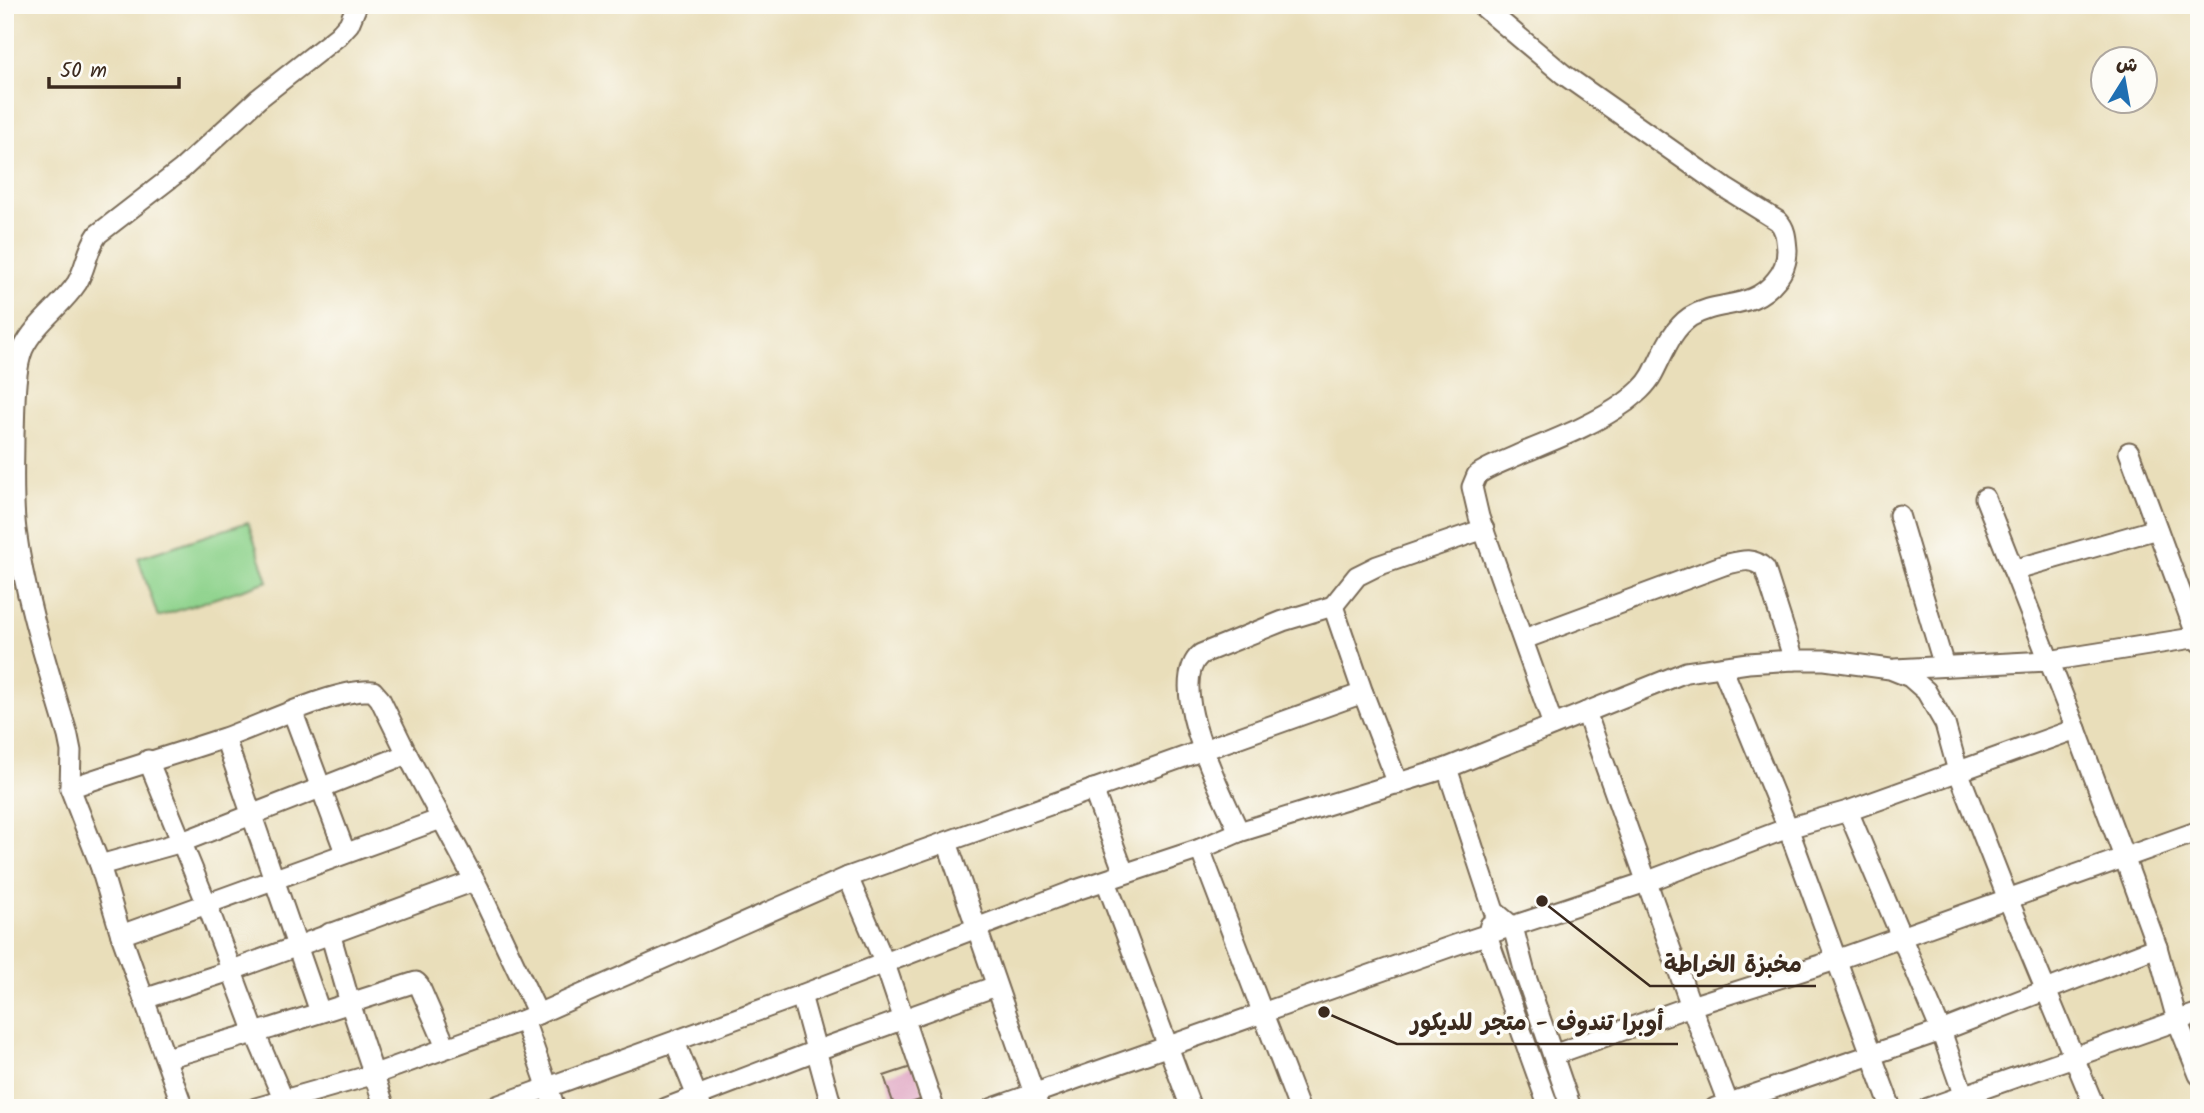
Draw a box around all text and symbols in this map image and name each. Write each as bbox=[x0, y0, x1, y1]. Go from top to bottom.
scale bar bbox=[49, 46, 178, 90]
north arrow bbox=[2088, 46, 2158, 116]
text: ش bbox=[2114, 49, 2140, 82]
text: 50 m bbox=[60, 55, 107, 88]
callout: مخبزة الخراطة bbox=[1650, 942, 1816, 986]
text: مخبزة الخراطة bbox=[1664, 948, 1802, 984]
callout: أوبرا تندوف - متجر للديكور bbox=[1397, 1000, 1678, 1044]
text: أوبرا تندوف - متجر للديكور bbox=[1409, 1006, 1664, 1042]

